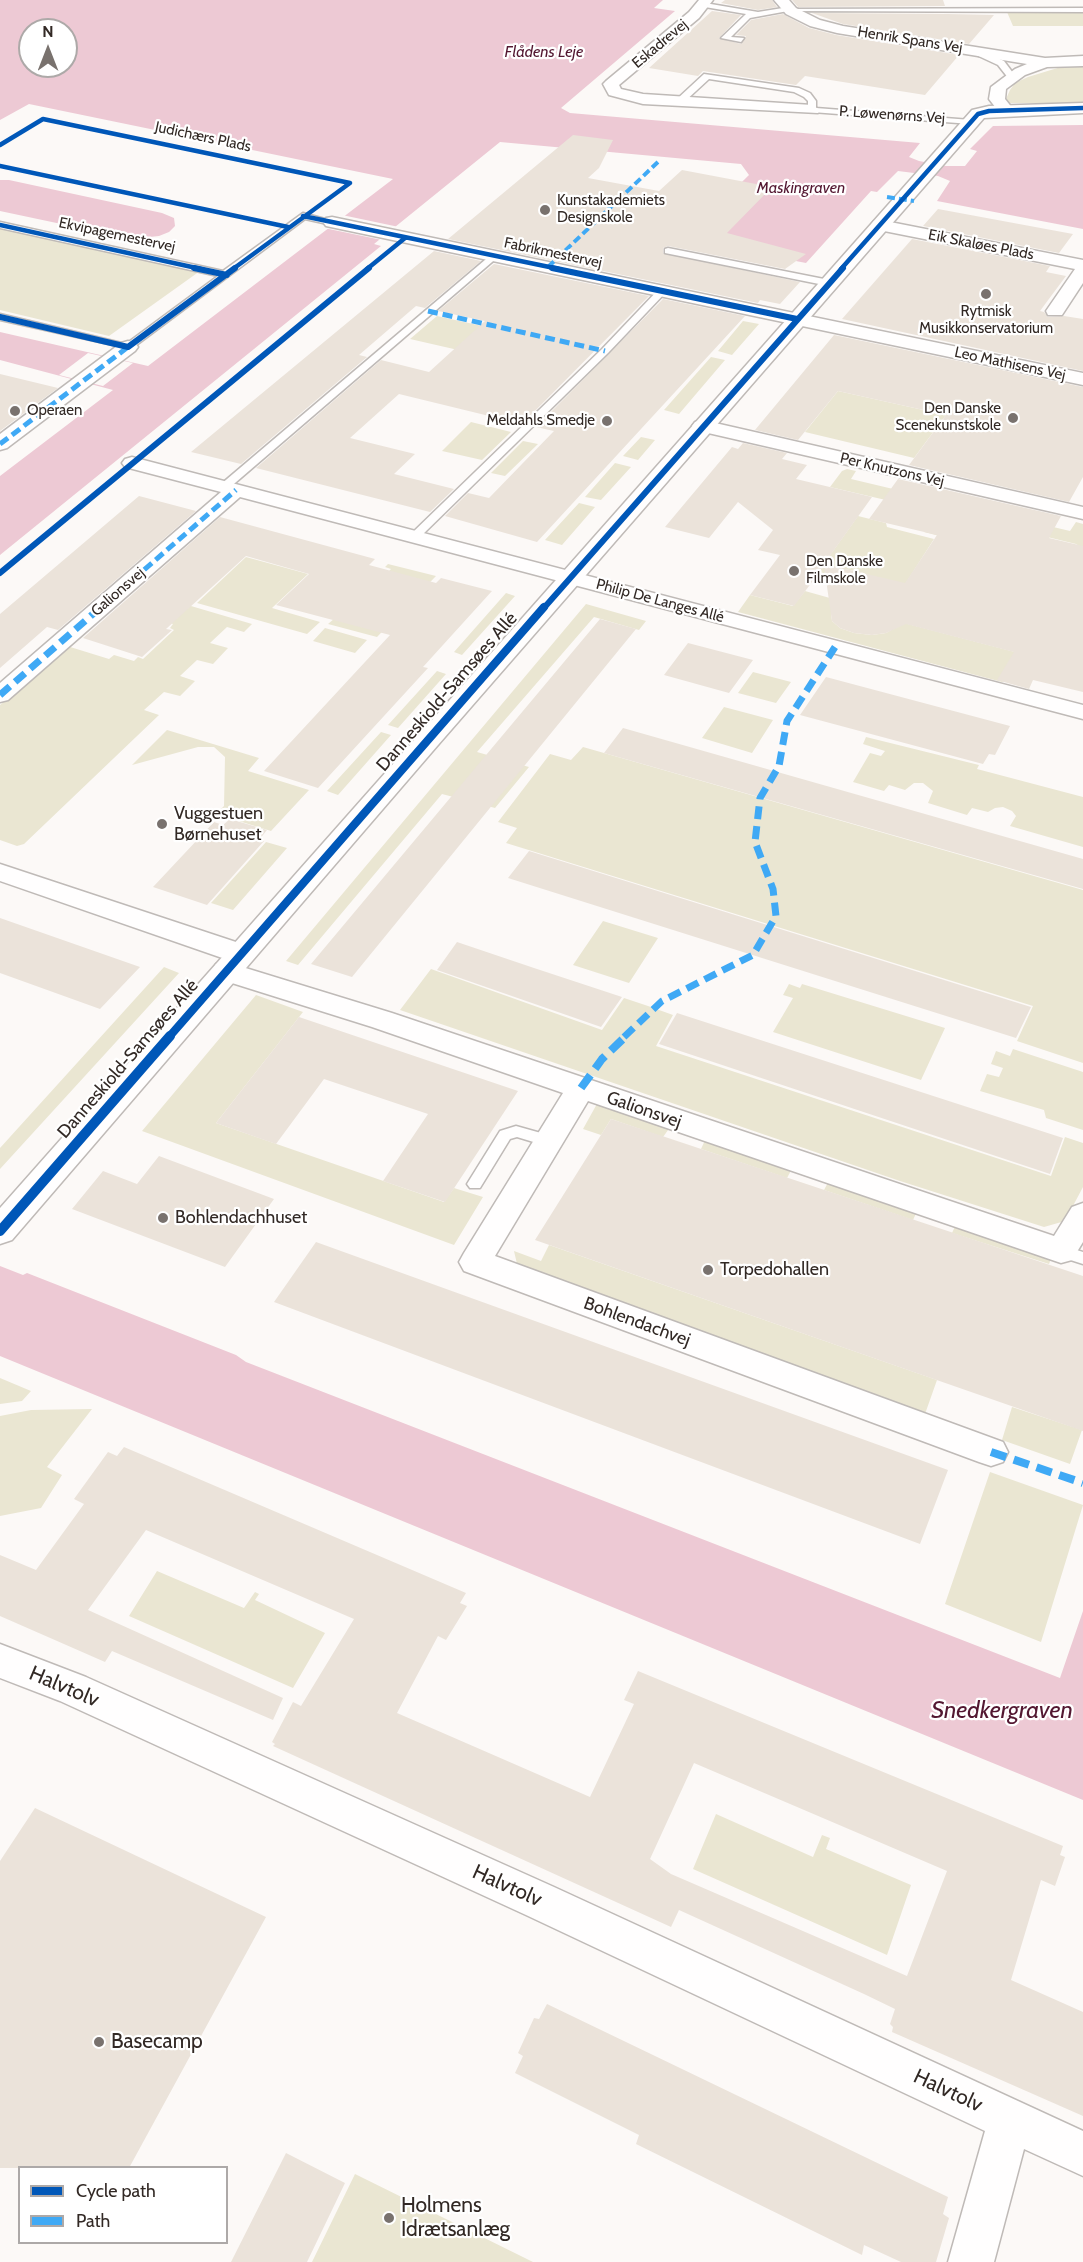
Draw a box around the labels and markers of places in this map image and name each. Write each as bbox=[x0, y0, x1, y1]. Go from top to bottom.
place label: Kunstakademiets Designskole bbox=[557, 192, 665, 227]
marker: Kunstakademiets Designskole bbox=[538, 203, 552, 217]
marker: Rytmisk Musikkonservatorium bbox=[979, 287, 993, 301]
place label: Rytmisk Musikkonservatorium bbox=[919, 303, 1053, 338]
place label: Den Danske Scenekunstskole bbox=[896, 400, 1001, 435]
place label: Operaen bbox=[27, 402, 82, 420]
marker: Operaen bbox=[8, 404, 22, 418]
marker: Den Danske Scenekunstskole bbox=[1006, 411, 1020, 425]
place label: Meldahls Smedje bbox=[486, 412, 595, 430]
marker: Meldahls Smedje bbox=[600, 414, 614, 428]
place label: Den Danske Filmskole bbox=[806, 553, 883, 588]
marker: Den Danske Filmskole bbox=[787, 564, 801, 578]
place label: Vuggestuen Børnehuset bbox=[174, 803, 263, 846]
marker: Vuggestuen Børnehuset bbox=[155, 817, 169, 831]
place label: Bohlendachhuset bbox=[175, 1207, 307, 1229]
marker: Bohlendachhuset bbox=[156, 1211, 170, 1225]
place label: Torpedohallen bbox=[720, 1259, 829, 1281]
marker: Torpedohallen bbox=[701, 1263, 715, 1277]
place label: Basecamp bbox=[111, 2029, 203, 2055]
marker: Basecamp bbox=[92, 2035, 106, 2049]
place label: Holmens Idrætsanlæg bbox=[401, 2193, 510, 2243]
marker: Holmens Idrætsanlæg bbox=[382, 2211, 396, 2225]

